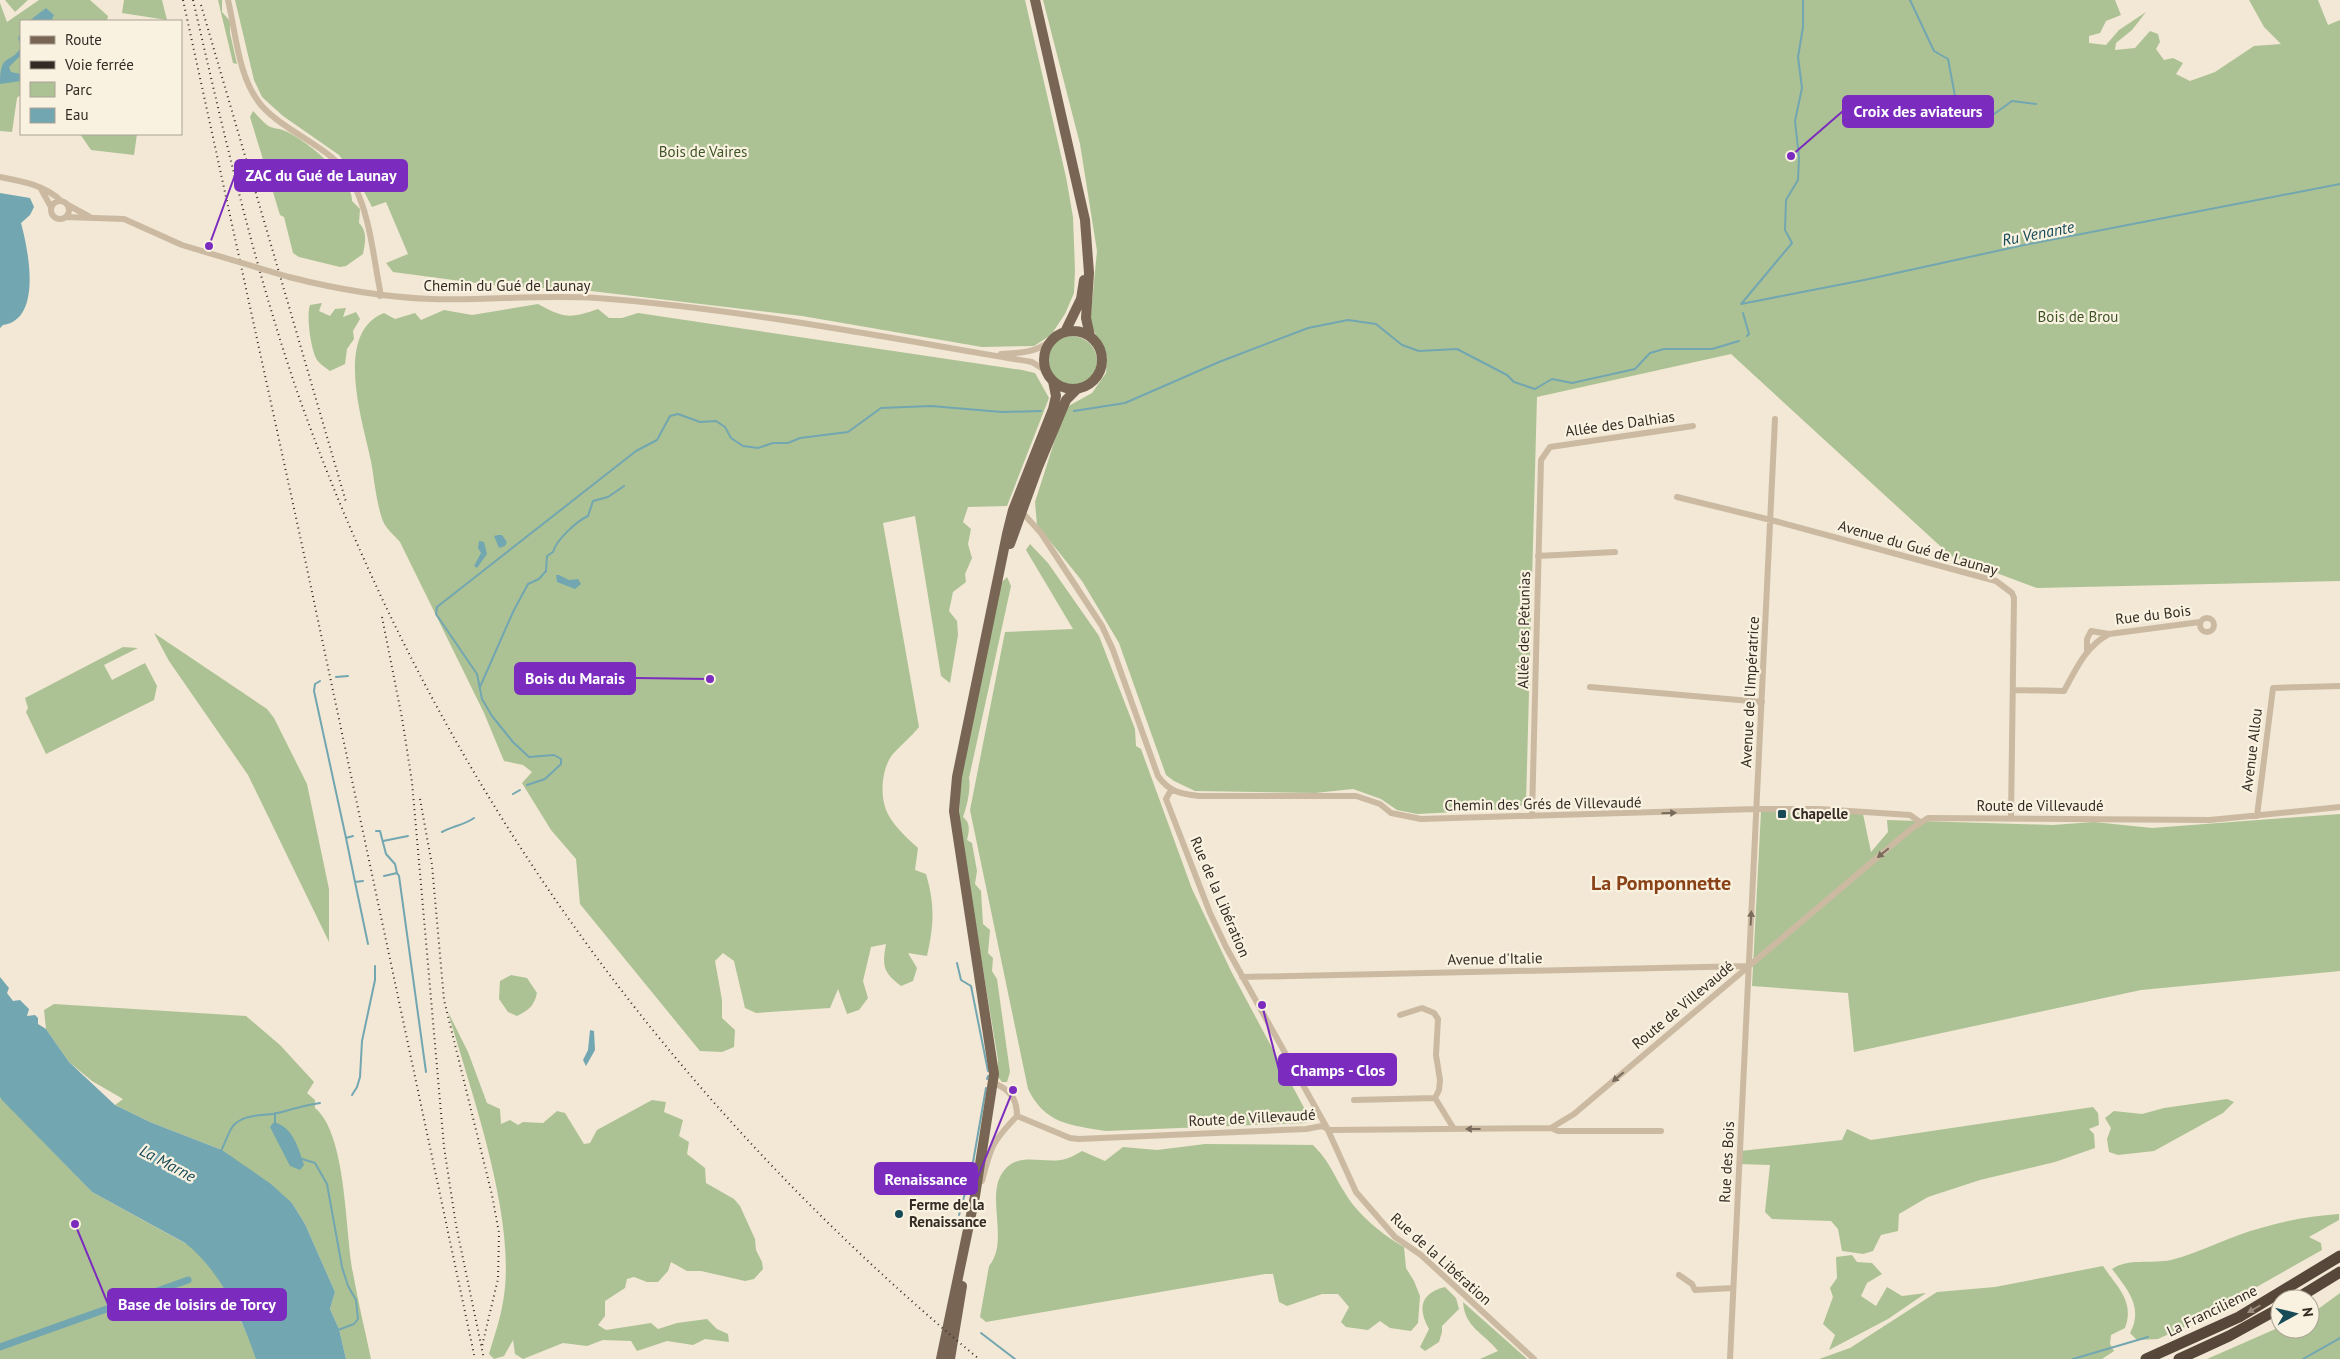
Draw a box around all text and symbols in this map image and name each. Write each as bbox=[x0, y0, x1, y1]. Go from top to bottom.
legend bbox=[20, 20, 182, 135]
text: Route bbox=[65, 30, 102, 49]
text: Voie ferrée bbox=[64, 55, 134, 74]
text: Parc bbox=[65, 80, 92, 99]
callout: Croix des aviateurs bbox=[1843, 96, 1993, 127]
text: Croix des aviateurs bbox=[1853, 101, 1983, 121]
text: Eau bbox=[65, 105, 89, 124]
park label: Bois de Vaires bbox=[659, 142, 747, 161]
callout: ZAC du Gué de Launay bbox=[235, 160, 407, 191]
text: ZAC du Gué de Launay bbox=[245, 165, 397, 185]
water label: Ru Venante bbox=[2000, 216, 2076, 250]
street label: Chemin du Gué de Launay bbox=[423, 276, 591, 295]
park label: Bois de Brou bbox=[2038, 307, 2118, 326]
street label: Allée des Dalhias bbox=[1564, 406, 1676, 441]
street label: Avenue du Gué de Launay bbox=[1836, 516, 2000, 579]
street label: Allée des Pétunias bbox=[1513, 571, 1534, 689]
street label: Rue du Bois bbox=[2114, 600, 2192, 629]
street label: Avenue de l'Impératrice bbox=[1736, 616, 1763, 768]
callout: Bois du Marais bbox=[515, 663, 635, 694]
text: Bois du Marais bbox=[525, 668, 625, 688]
street label: Avenue Allou bbox=[2237, 707, 2266, 793]
street label: Chemin des Grés de Villevaudé bbox=[1444, 792, 1642, 815]
street label: Route de Villevaudé bbox=[1976, 796, 2104, 815]
place label: Chapelle bbox=[1792, 804, 1849, 823]
one-way arrow bbox=[1661, 808, 1677, 816]
marker: Chapelle bbox=[1776, 808, 1788, 820]
street label: Rue de la Libération bbox=[1186, 834, 1254, 960]
one-way arrow bbox=[1877, 847, 1889, 859]
district label: La Pomponnette bbox=[1591, 870, 1731, 896]
one-way arrow bbox=[1748, 909, 1756, 925]
street label: Avenue d'Italie bbox=[1447, 948, 1543, 969]
street label: Route de Villevaudé bbox=[1628, 956, 1737, 1053]
callout: Champs - Clos bbox=[1279, 1054, 1396, 1085]
text: Champs - Clos bbox=[1291, 1060, 1386, 1080]
one-way arrow bbox=[1612, 1071, 1625, 1082]
street label: Route de Villevaudé bbox=[1188, 1105, 1316, 1130]
street label: Rue des Bois bbox=[1715, 1121, 1738, 1203]
one-way arrow bbox=[1465, 1125, 1481, 1133]
water label: La Marne bbox=[137, 1140, 200, 1186]
callout: Renaissance bbox=[875, 1163, 977, 1194]
text: Renaissance bbox=[885, 1169, 967, 1189]
place label: Ferme de la Renaissance bbox=[909, 1195, 987, 1231]
marker: Ferme de la Renaissance bbox=[893, 1208, 905, 1220]
street label: Rue de la Libération bbox=[1387, 1208, 1496, 1309]
street label: La Francilienne bbox=[2163, 1280, 2260, 1341]
callout: Base de loisirs de Torcy bbox=[108, 1289, 286, 1320]
north arrow bbox=[2270, 1289, 2320, 1339]
text: Base de loisirs de Torcy bbox=[118, 1294, 276, 1314]
one-way arrow bbox=[2247, 1304, 2260, 1313]
text: N bbox=[2298, 1306, 2317, 1318]

